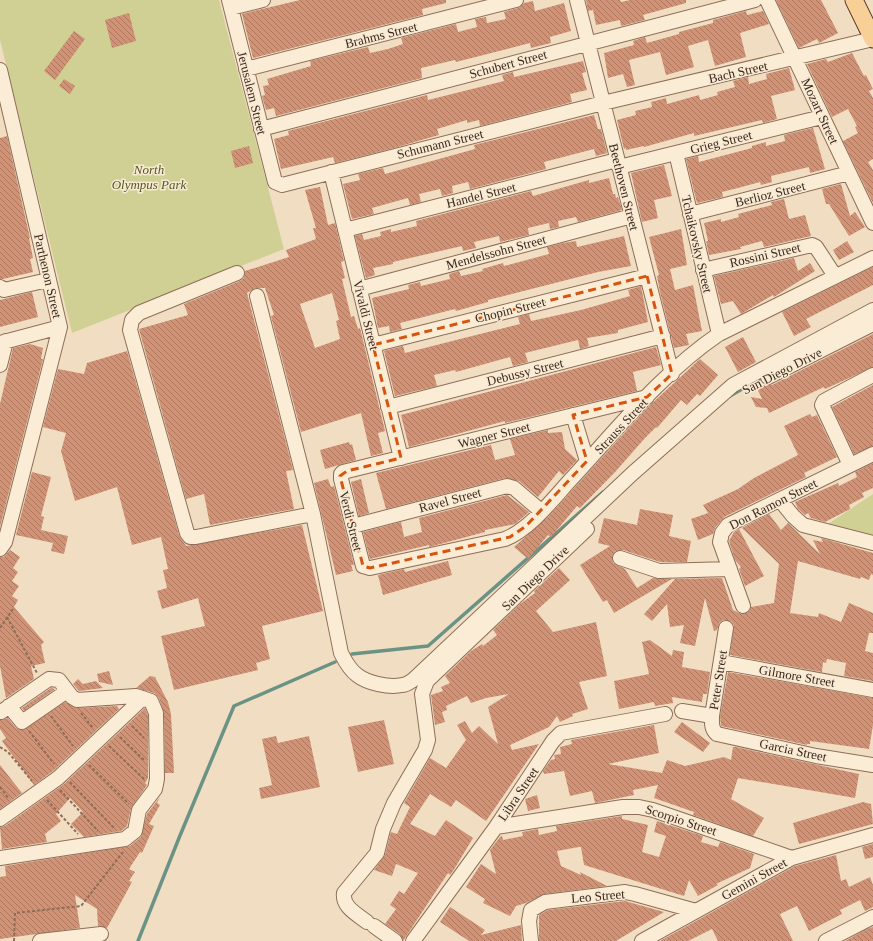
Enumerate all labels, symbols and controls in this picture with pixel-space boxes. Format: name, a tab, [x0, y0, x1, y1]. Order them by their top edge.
street label: Brahms Street	[343, 19, 419, 51]
street label: Schubert Street	[468, 46, 549, 82]
street label: Jerusalem Street	[234, 50, 270, 137]
street label: Bach Street	[707, 58, 769, 86]
street label: Mozart Street	[798, 76, 842, 147]
street label: Schumann Street	[395, 126, 485, 162]
street label: Grieg Street	[689, 127, 754, 157]
street label: Beethoven Street	[606, 142, 642, 232]
park label: North Olympus Park	[112, 162, 187, 192]
street label: Berlioz Street	[733, 178, 807, 210]
street label: Handel Street	[445, 179, 518, 211]
street label: Tchaikovsky Street	[678, 194, 716, 295]
street label: Mendelssohn Street	[444, 231, 548, 273]
street label: Parthenon Street	[31, 232, 65, 320]
street label: Rossini Street	[728, 239, 802, 270]
street label: Vivaldi Street	[350, 278, 382, 352]
street label: Chopin Street	[473, 294, 547, 326]
street label: San Diego Drive	[740, 344, 825, 398]
street label: Debussy Street	[485, 355, 565, 389]
street label: Strauss Street	[591, 395, 651, 457]
street label: Wagner Street	[456, 419, 532, 451]
street label: Don Ramon Street	[726, 475, 820, 533]
street label: Ravel Street	[417, 484, 483, 516]
street label: Verdi Street	[336, 489, 366, 553]
street label: San Diego Drive	[498, 542, 572, 614]
street label: Peter Street	[706, 649, 730, 711]
street label: Gilmore Street	[758, 662, 837, 690]
street label: Garcia Street	[758, 736, 828, 765]
street label: Libra Street	[495, 764, 542, 824]
street label: Scorpio Street	[643, 801, 719, 839]
street label: Gemini Street	[719, 855, 790, 903]
street label: Leo Street	[571, 886, 626, 906]

